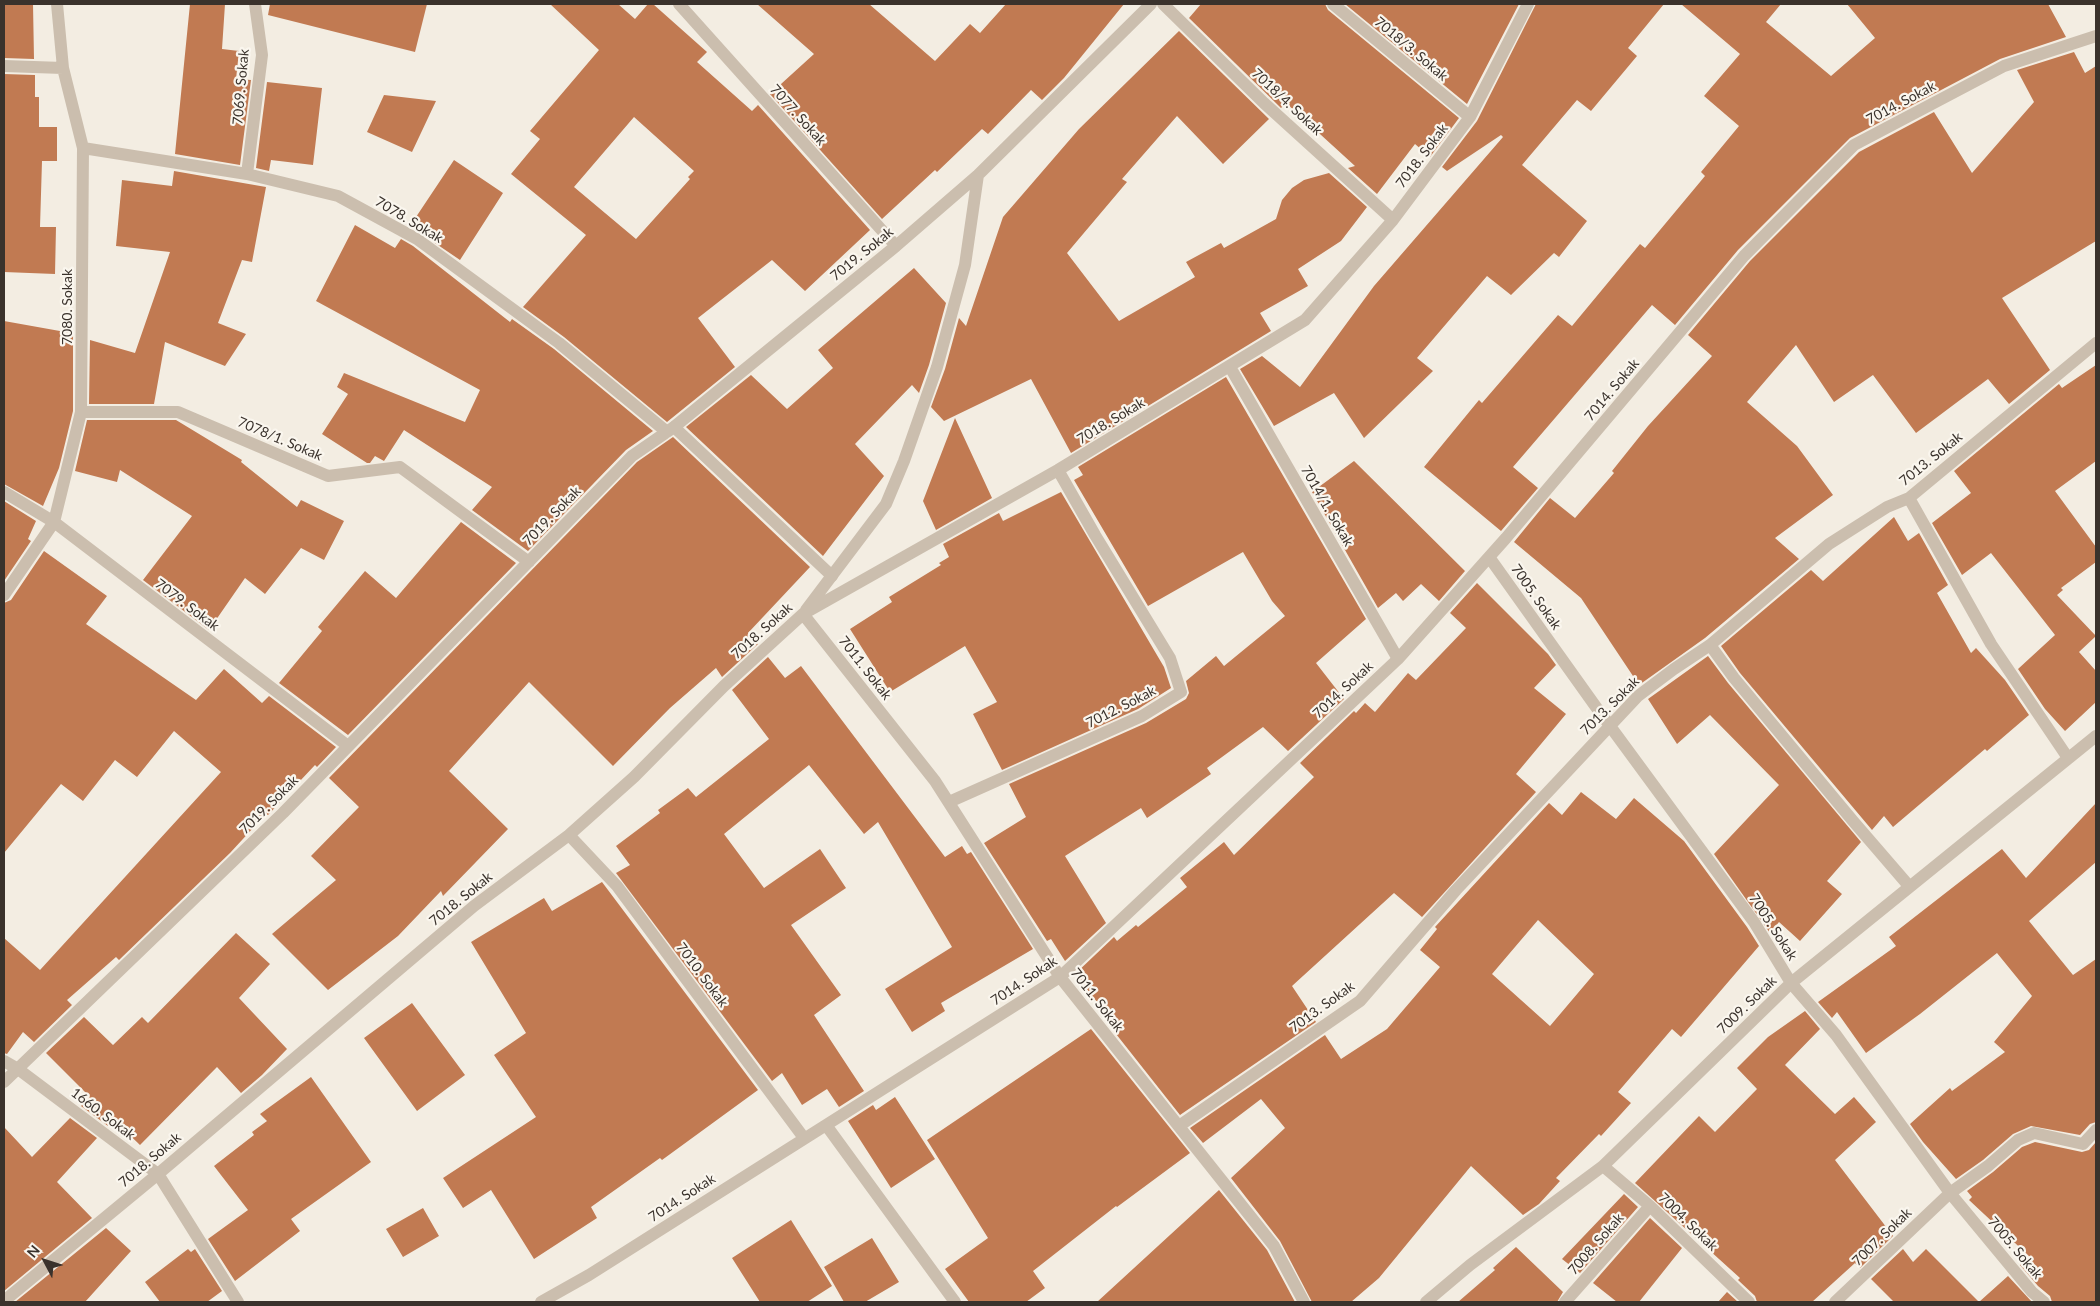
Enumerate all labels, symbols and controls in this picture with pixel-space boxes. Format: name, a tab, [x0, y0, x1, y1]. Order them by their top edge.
street label: 7018/3. Sokak	[1371, 13, 1451, 85]
street label: 7069. Sokak	[229, 48, 253, 126]
street label: 7018/4. Sokak	[1248, 65, 1326, 139]
street label: 7014. Sokak	[1863, 78, 1939, 128]
street label: 7077. Sokak	[766, 81, 830, 149]
street label: 7018. Sokak	[1392, 121, 1452, 191]
street label: 7078. Sokak	[372, 193, 446, 247]
street label: 7019. Sokak	[827, 224, 897, 284]
street label: 7080. Sokak	[59, 269, 75, 345]
street label: 7014. Sokak	[1581, 355, 1643, 425]
street label: 7018. Sokak	[1074, 394, 1148, 448]
street label: 7078/1. Sokak	[235, 414, 325, 464]
street label: 7013. Sokak	[1896, 429, 1966, 489]
street label: 7014/1. Sokak	[1297, 463, 1357, 549]
street label: 7019. Sokak	[520, 483, 584, 549]
street label: 7005. Sokak	[1507, 561, 1565, 633]
street label: 7079. Sokak	[152, 575, 222, 635]
street label: 7018. Sokak	[728, 599, 796, 663]
street label: 7011. Sokak	[835, 633, 895, 703]
street label: 7014. Sokak	[1309, 658, 1377, 722]
street label: 7013. Sokak	[1577, 673, 1643, 739]
street label: 7012. Sokak	[1083, 682, 1159, 732]
street label: 7019. Sokak	[236, 772, 302, 838]
street label: 7018. Sokak	[426, 869, 496, 929]
street label: 7005. Sokak	[1745, 891, 1801, 963]
street label: 7010. Sokak	[672, 940, 732, 1010]
street label: 7014. Sokak	[988, 953, 1060, 1009]
street label: 7011. Sokak	[1067, 965, 1127, 1035]
street label: 7009. Sokak	[1714, 973, 1780, 1037]
street label: 7013. Sokak	[1286, 978, 1358, 1036]
street label: 1660. Sokak	[68, 1084, 138, 1144]
street label: 7018. Sokak	[115, 1129, 185, 1191]
street label: 7014. Sokak	[646, 1170, 718, 1226]
street label: 7004. Sokak	[1655, 1190, 1721, 1254]
street label: 7007. Sokak	[1849, 1205, 1915, 1269]
street label: 7008. Sokak	[1565, 1210, 1627, 1278]
street label: 7005. Sokak	[1984, 1213, 2046, 1283]
north arrow	[20, 1236, 70, 1286]
text: N	[23, 1241, 43, 1261]

